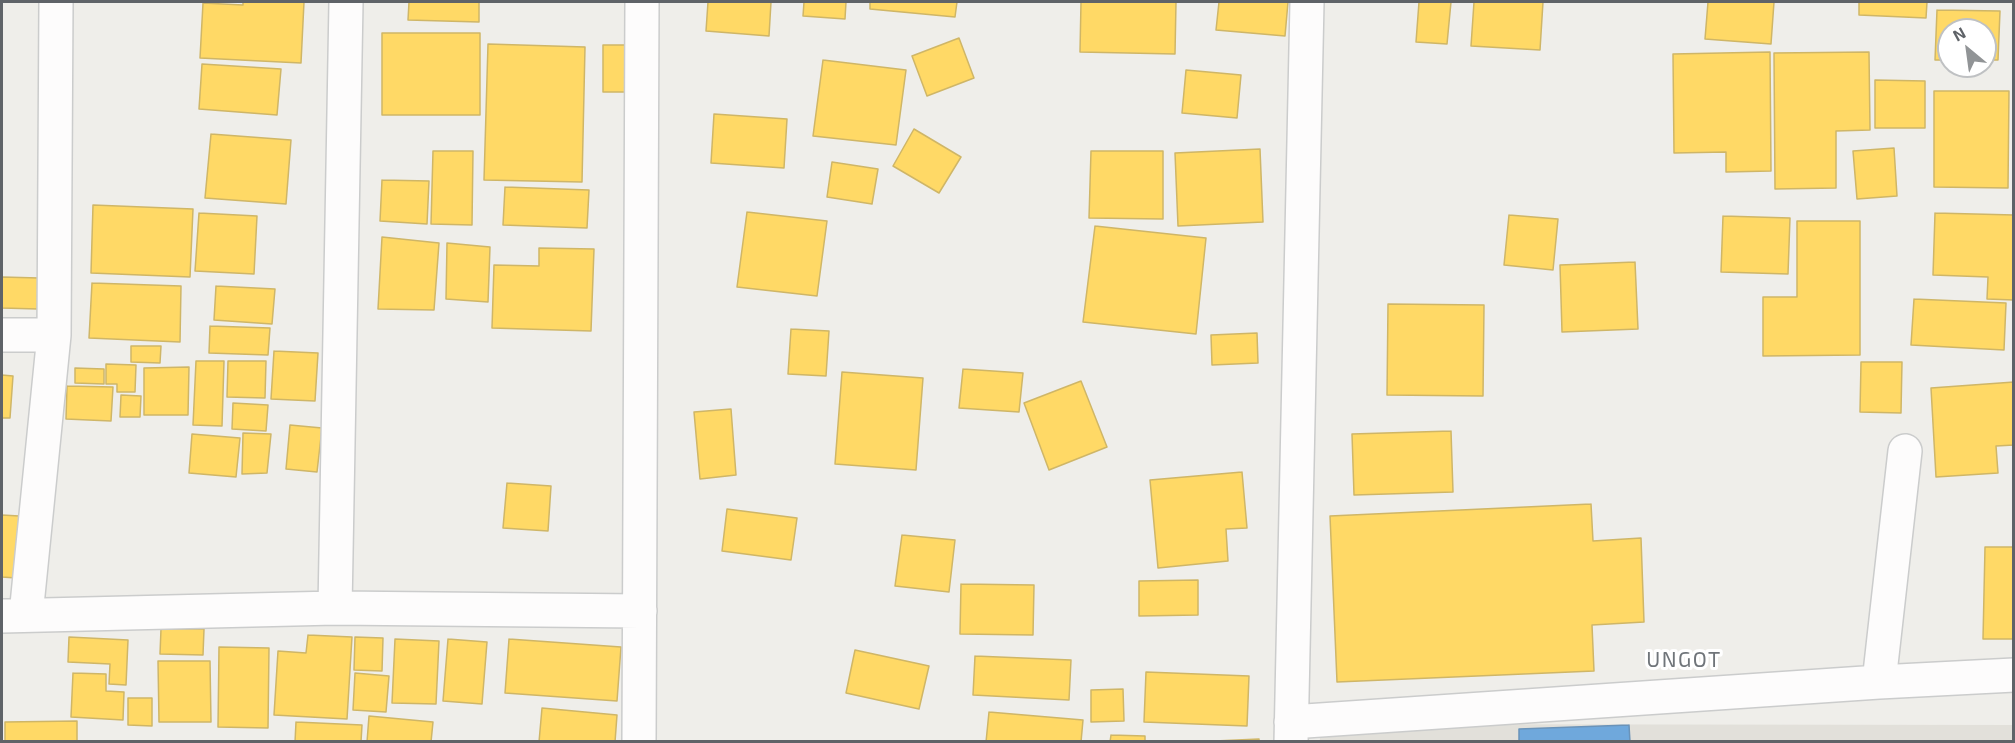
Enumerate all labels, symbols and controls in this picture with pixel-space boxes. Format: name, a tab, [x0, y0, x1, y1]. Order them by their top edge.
north arrow	[1937, 18, 1997, 78]
text: N	[1949, 22, 1969, 45]
district label: UNGOT	[1646, 647, 1722, 673]

